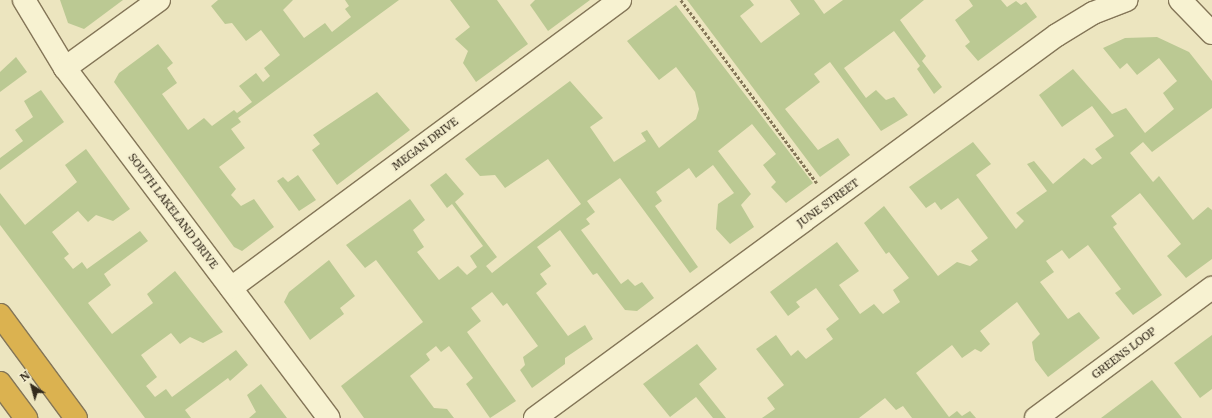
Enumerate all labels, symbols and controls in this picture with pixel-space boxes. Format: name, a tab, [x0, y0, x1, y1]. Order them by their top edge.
street label: MEGAN DRIVE	[389, 115, 461, 173]
street label: SOUTH LAKELAND DRIVE	[125, 151, 221, 271]
street label: JUNE STREET	[794, 176, 862, 230]
street label: GREENS LOOP	[1089, 325, 1159, 381]
north arrow	[12, 366, 52, 406]
text: N	[17, 368, 32, 385]

